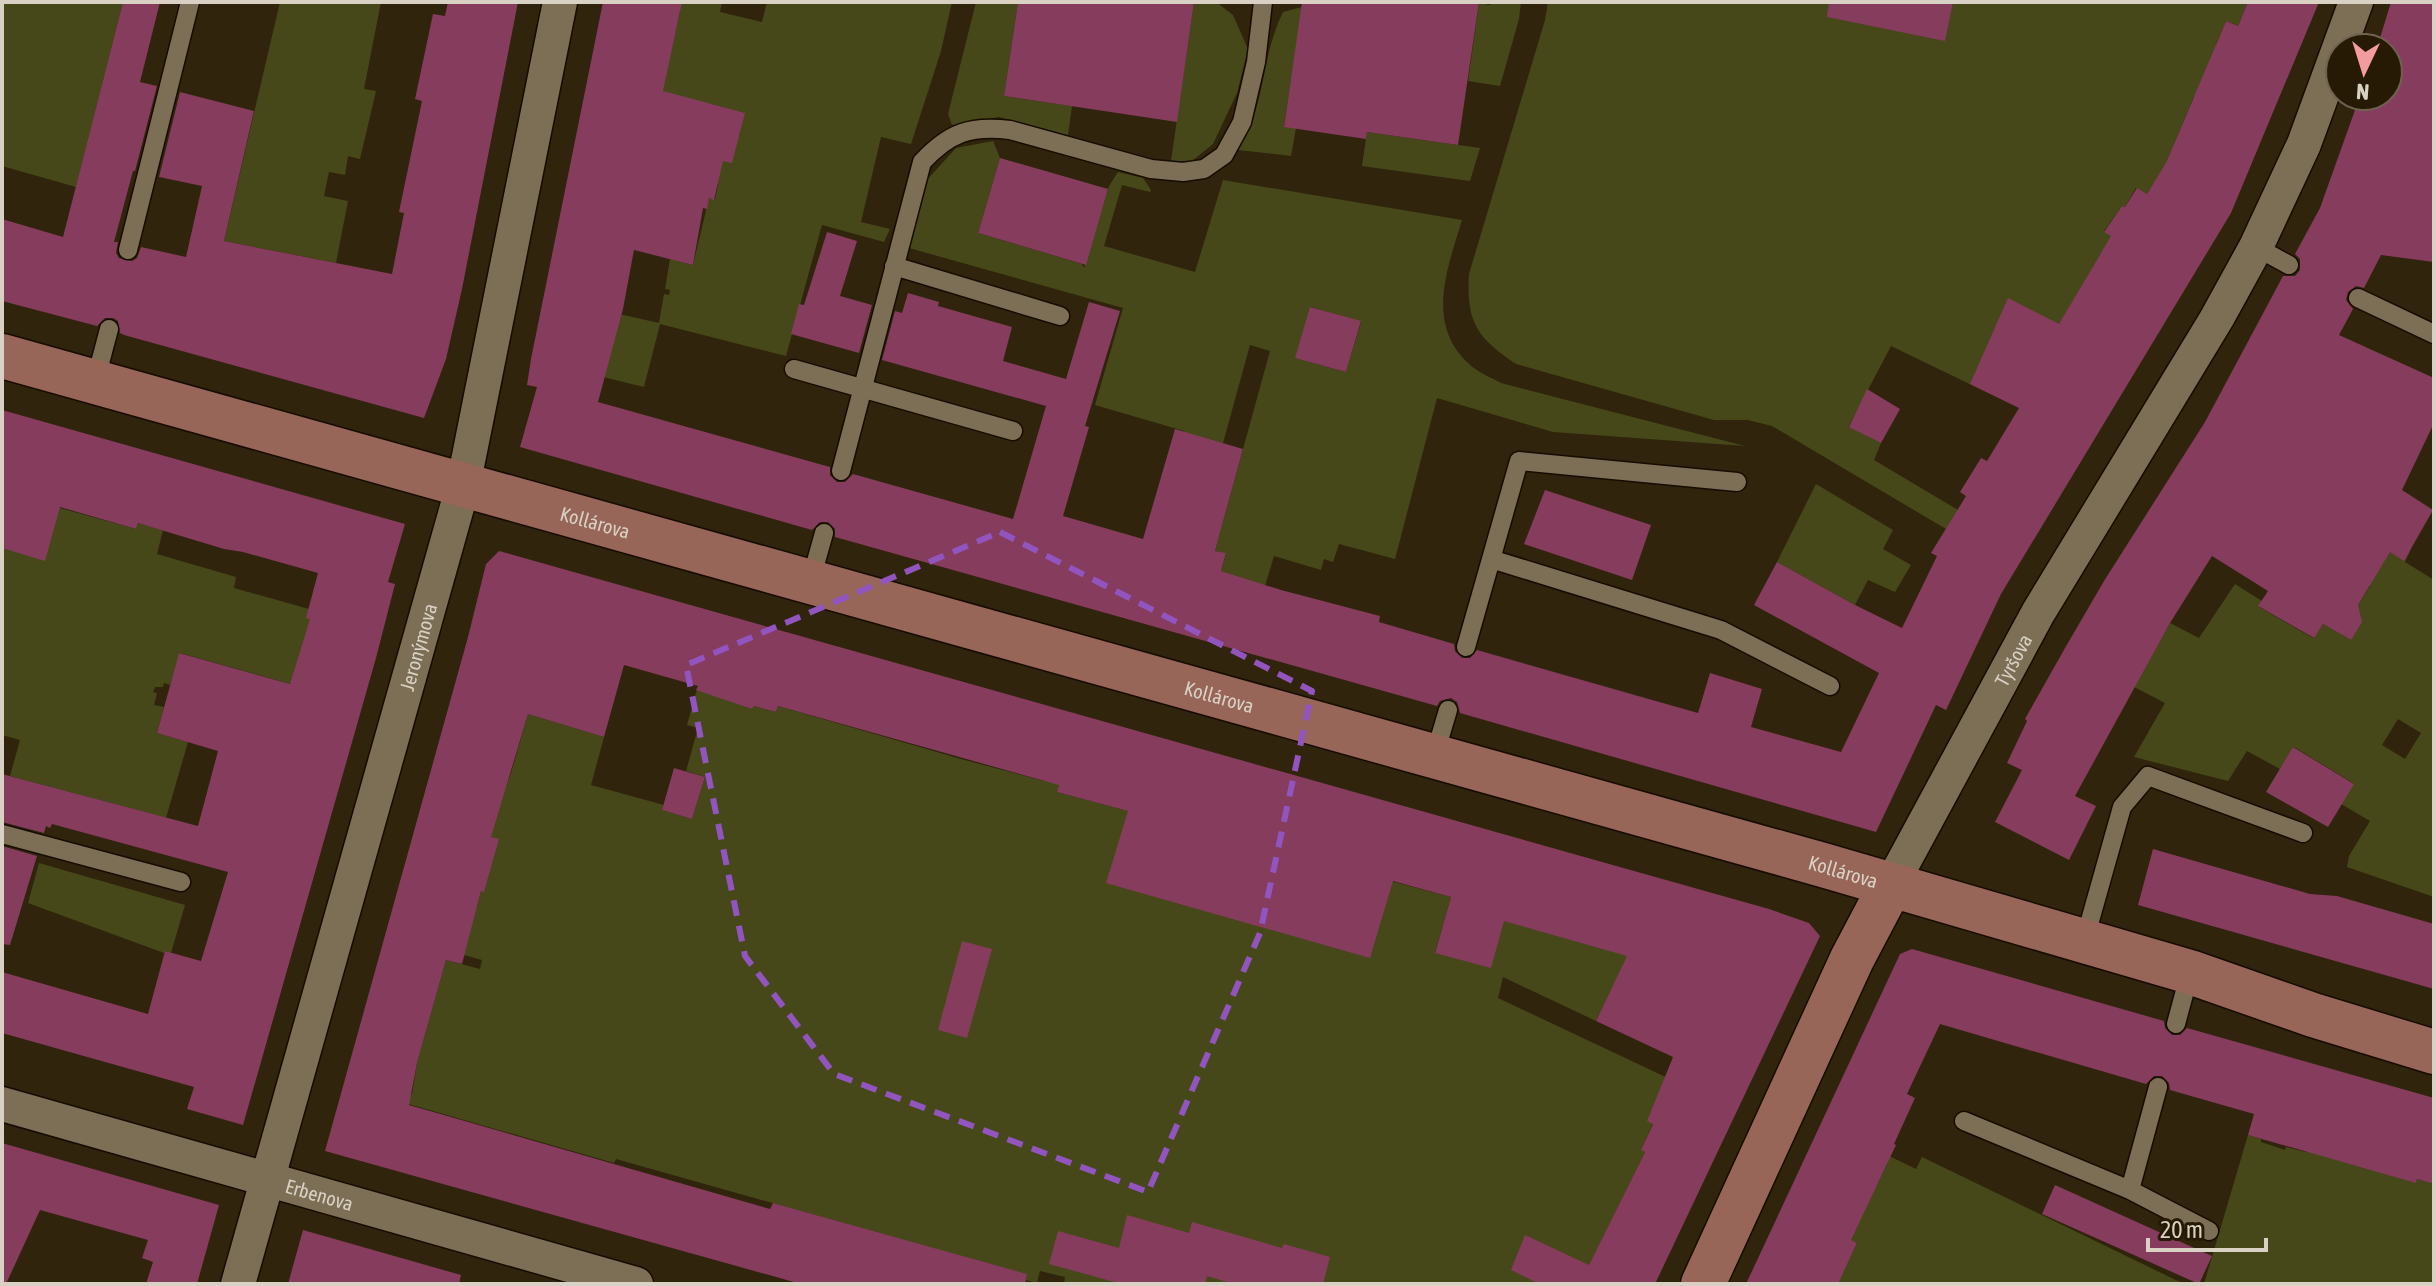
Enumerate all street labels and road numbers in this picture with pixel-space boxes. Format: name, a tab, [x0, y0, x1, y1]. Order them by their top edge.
street label: Kollárova	[558, 501, 633, 542]
street label: Jeronýmova	[394, 601, 441, 693]
street label: Tyršova	[1989, 630, 2036, 690]
street label: Kollárova	[1182, 676, 1257, 717]
street label: Kollárova	[1806, 850, 1881, 892]
street label: Erbenova	[283, 1174, 356, 1215]

